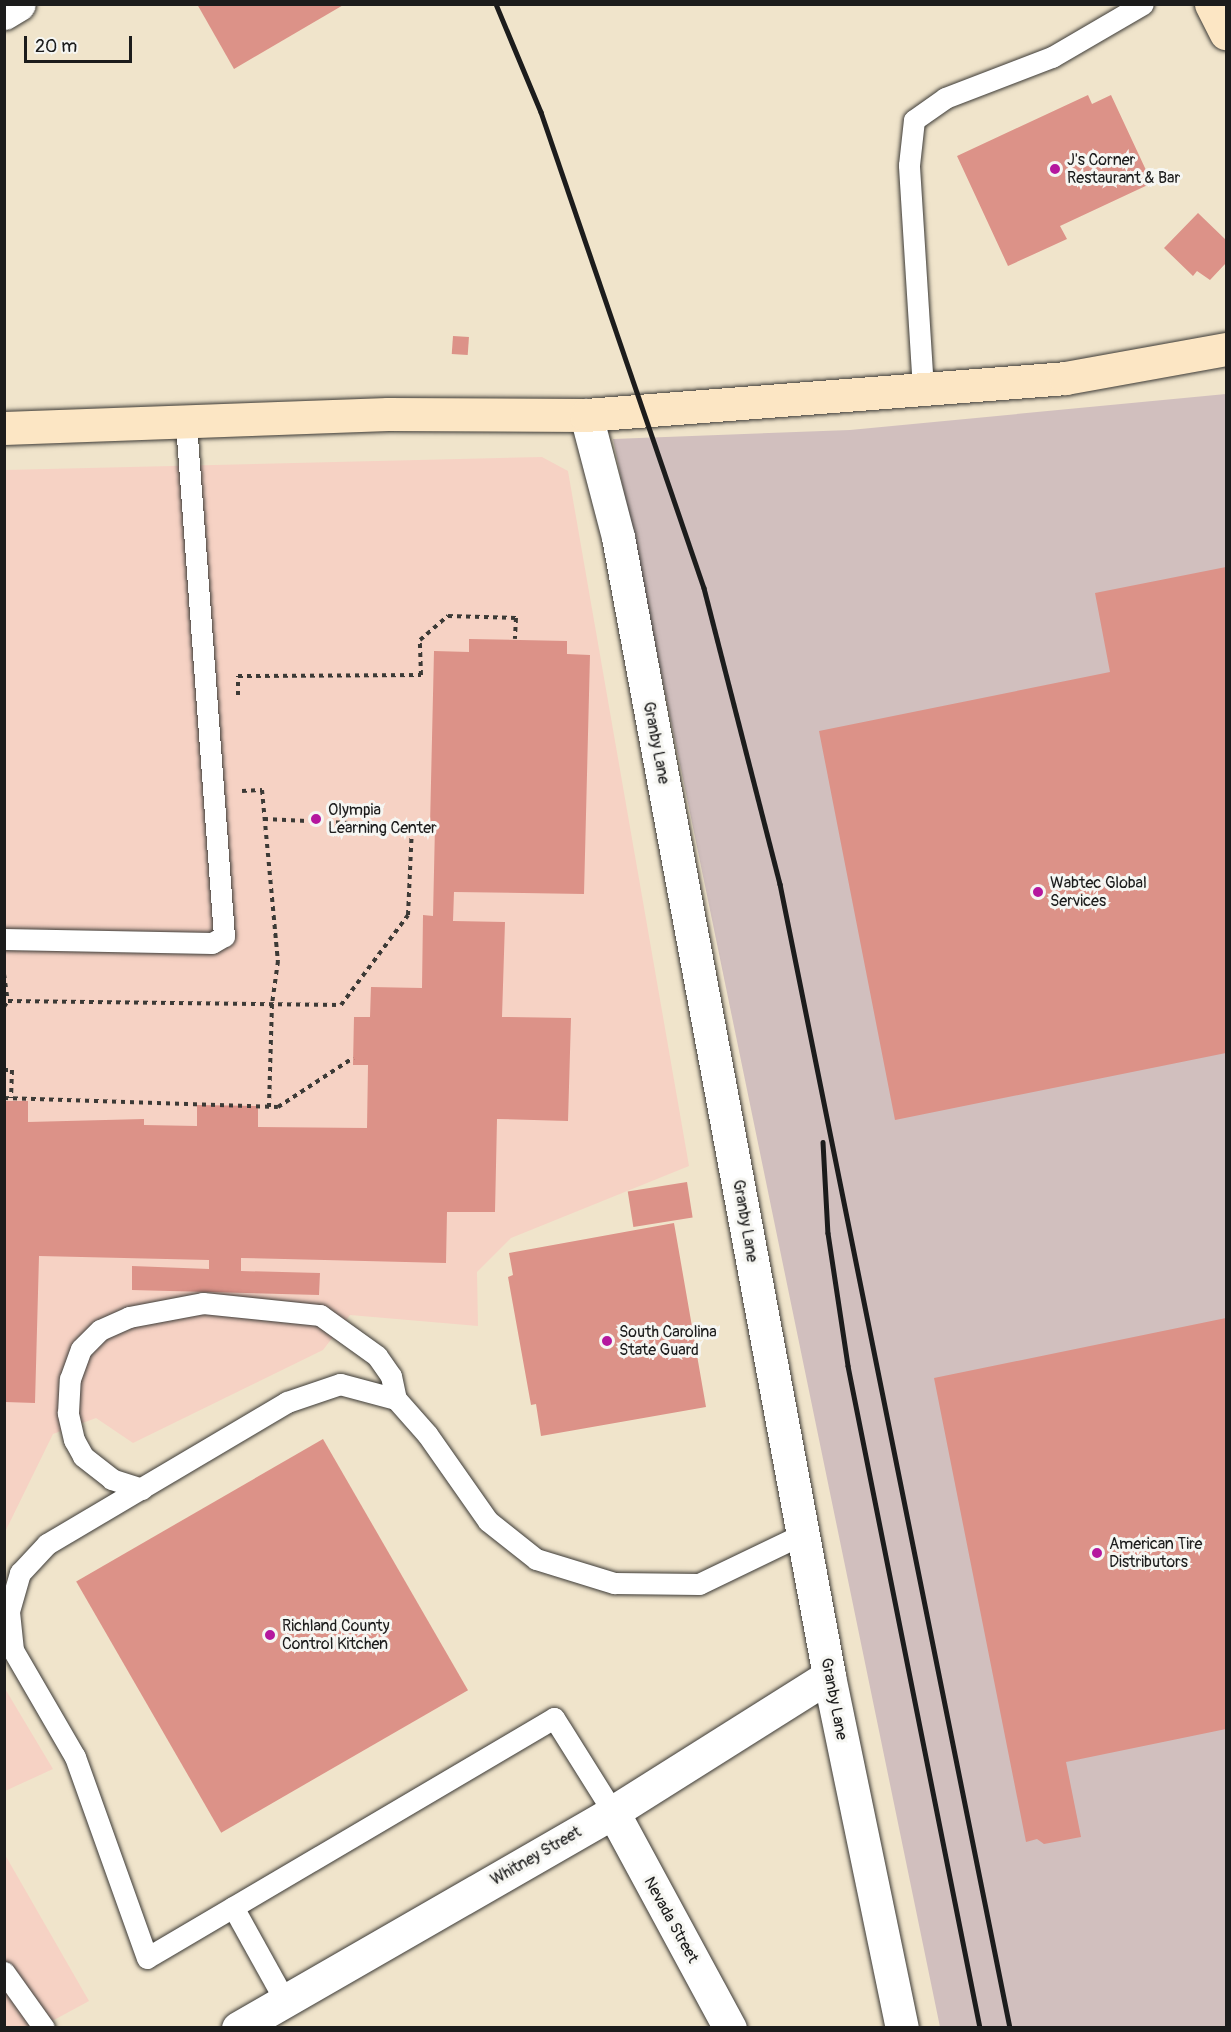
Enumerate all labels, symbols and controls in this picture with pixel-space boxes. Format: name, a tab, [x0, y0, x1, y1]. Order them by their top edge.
scale bar	[27, 24, 135, 62]
text: 20 m	[35, 35, 77, 58]
place label: J's Corner Restaurant & Bar	[1067, 150, 1180, 188]
marker: J's Corner Restaurant & Bar	[1048, 162, 1062, 176]
street label: Granby Lane	[639, 700, 673, 786]
place label: Olympia Learning Center	[328, 800, 437, 838]
marker: Olympia Learning Center	[309, 812, 323, 826]
place label: Wabtec Global Services	[1050, 873, 1147, 911]
marker: Wabtec Global Services	[1031, 885, 1045, 899]
street label: Granby Lane	[728, 1178, 762, 1264]
place label: South Carolina State Guard	[619, 1322, 717, 1360]
marker: South Carolina State Guard	[600, 1334, 614, 1348]
place label: American Tire Distributors	[1109, 1534, 1202, 1572]
marker: American Tire Distributors	[1090, 1546, 1104, 1560]
place label: Richland County Control Kitchen	[282, 1616, 390, 1654]
marker: Richland County Control Kitchen	[263, 1628, 277, 1642]
street label: Granby Lane	[817, 1656, 851, 1742]
street label: Whitney Street	[487, 1822, 585, 1890]
street label: Nevada Street	[639, 1874, 703, 1966]

